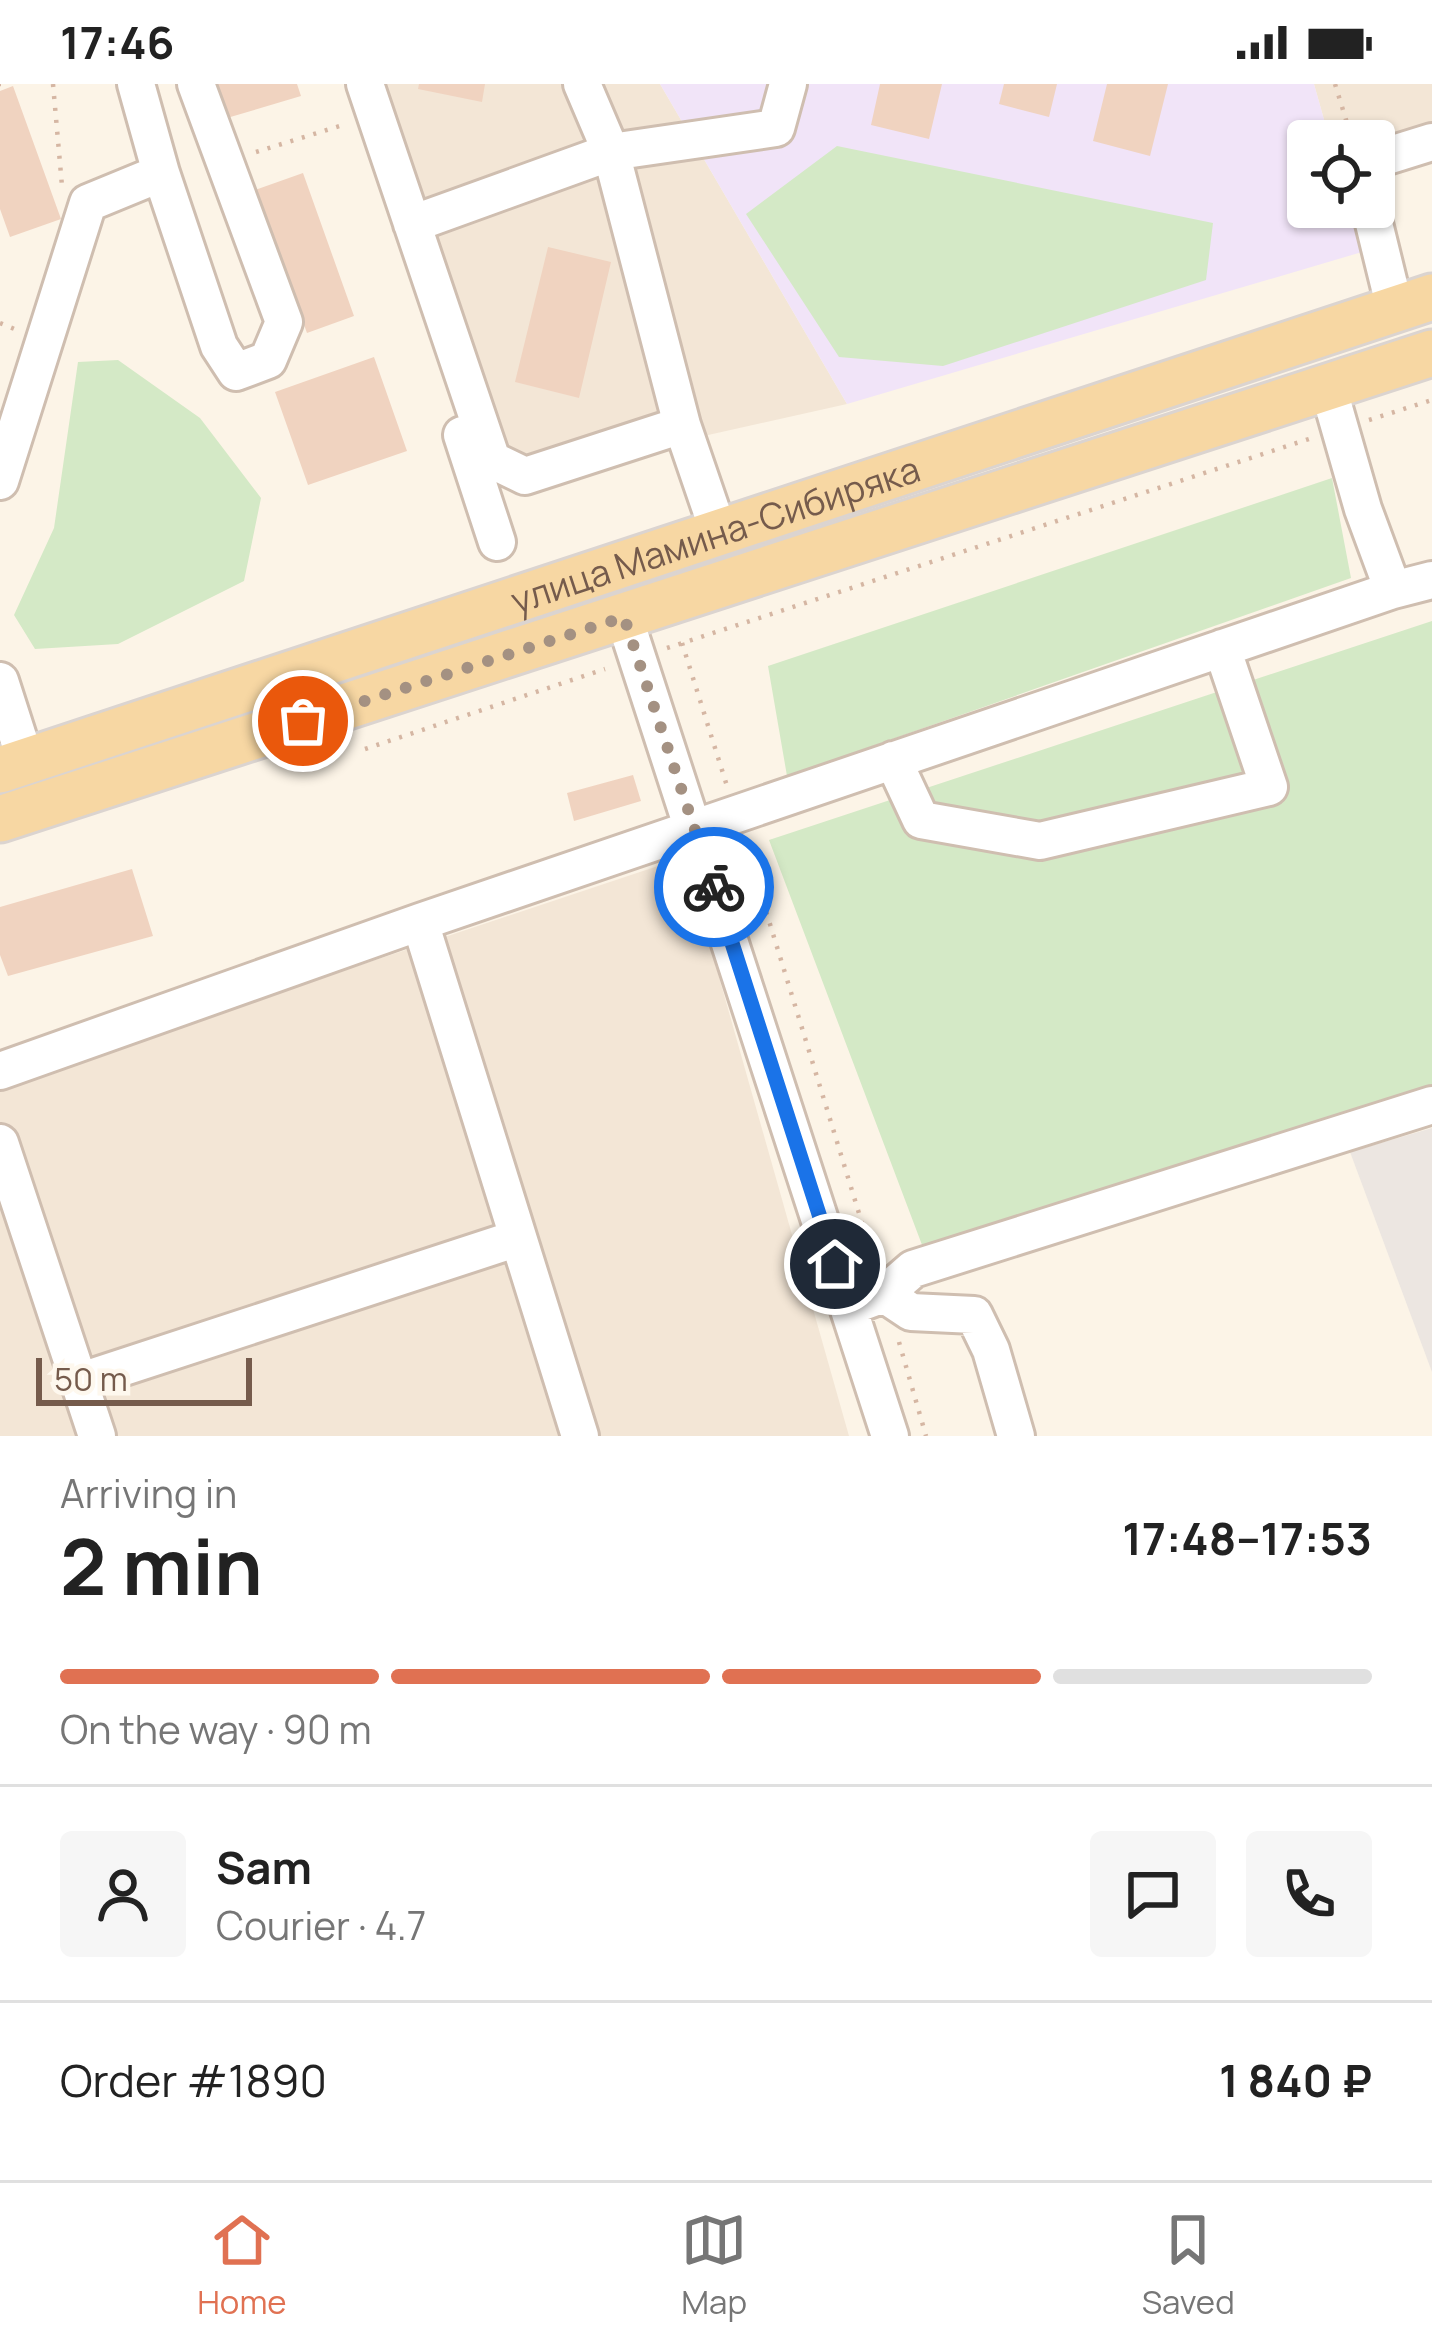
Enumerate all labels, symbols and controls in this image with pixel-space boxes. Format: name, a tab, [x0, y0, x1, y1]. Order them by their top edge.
text: 17:46	[60, 11, 174, 73]
map controls	[1287, 120, 1395, 228]
button: locate	[1287, 120, 1395, 228]
street label: улица Мамина-Сибиряка	[504, 443, 926, 624]
pin	[252, 670, 354, 772]
icon: bag	[270, 688, 336, 754]
courier	[654, 827, 774, 947]
icon: bike	[681, 854, 747, 920]
pin	[784, 1213, 886, 1315]
icon: home	[802, 1231, 868, 1297]
scale bar	[36, 1352, 252, 1405]
text: 50 m	[54, 1356, 128, 1401]
text: Arriving in	[60, 1466, 237, 1520]
text: 17:48–17:53	[1122, 1507, 1372, 1569]
text: 2 min	[60, 1512, 263, 1618]
text: On the way · 90 m	[60, 1702, 372, 1756]
button: person	[60, 1831, 186, 1957]
button: chat	[1090, 1831, 1216, 1957]
button: phone	[1246, 1831, 1372, 1957]
text: Sam	[216, 1836, 312, 1898]
text: Courier · 4.7	[216, 1898, 426, 1952]
text: Order #1890	[60, 2049, 327, 2111]
text: 1 840 ₽	[1219, 2049, 1372, 2111]
tab: Home	[197, 2207, 287, 2324]
tab: Map	[681, 2207, 747, 2324]
tab: Saved	[1142, 2207, 1235, 2324]

